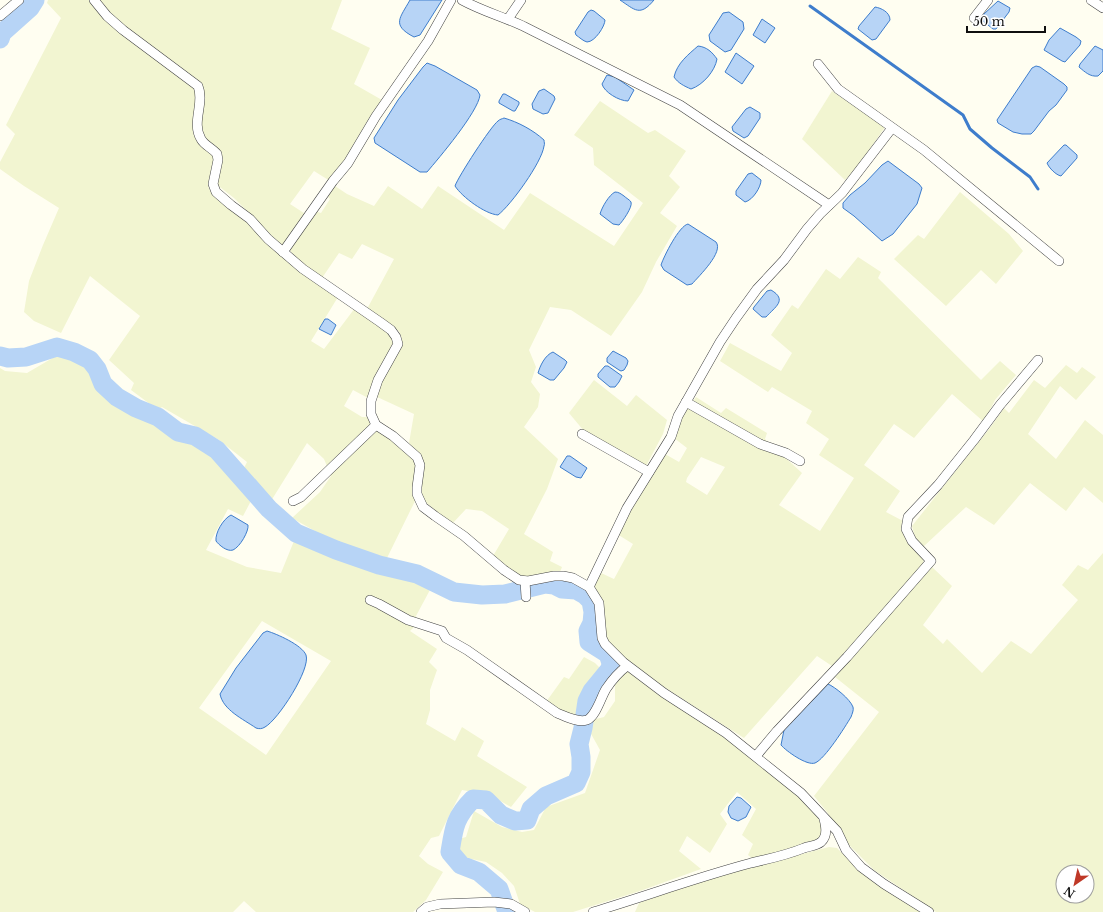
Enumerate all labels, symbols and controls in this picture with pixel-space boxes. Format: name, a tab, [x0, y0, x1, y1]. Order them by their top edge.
scale bar	[967, 8, 1045, 34]
text: 50 m	[973, 14, 1005, 29]
north arrow	[1055, 864, 1095, 904]
text: N	[1061, 883, 1078, 901]

